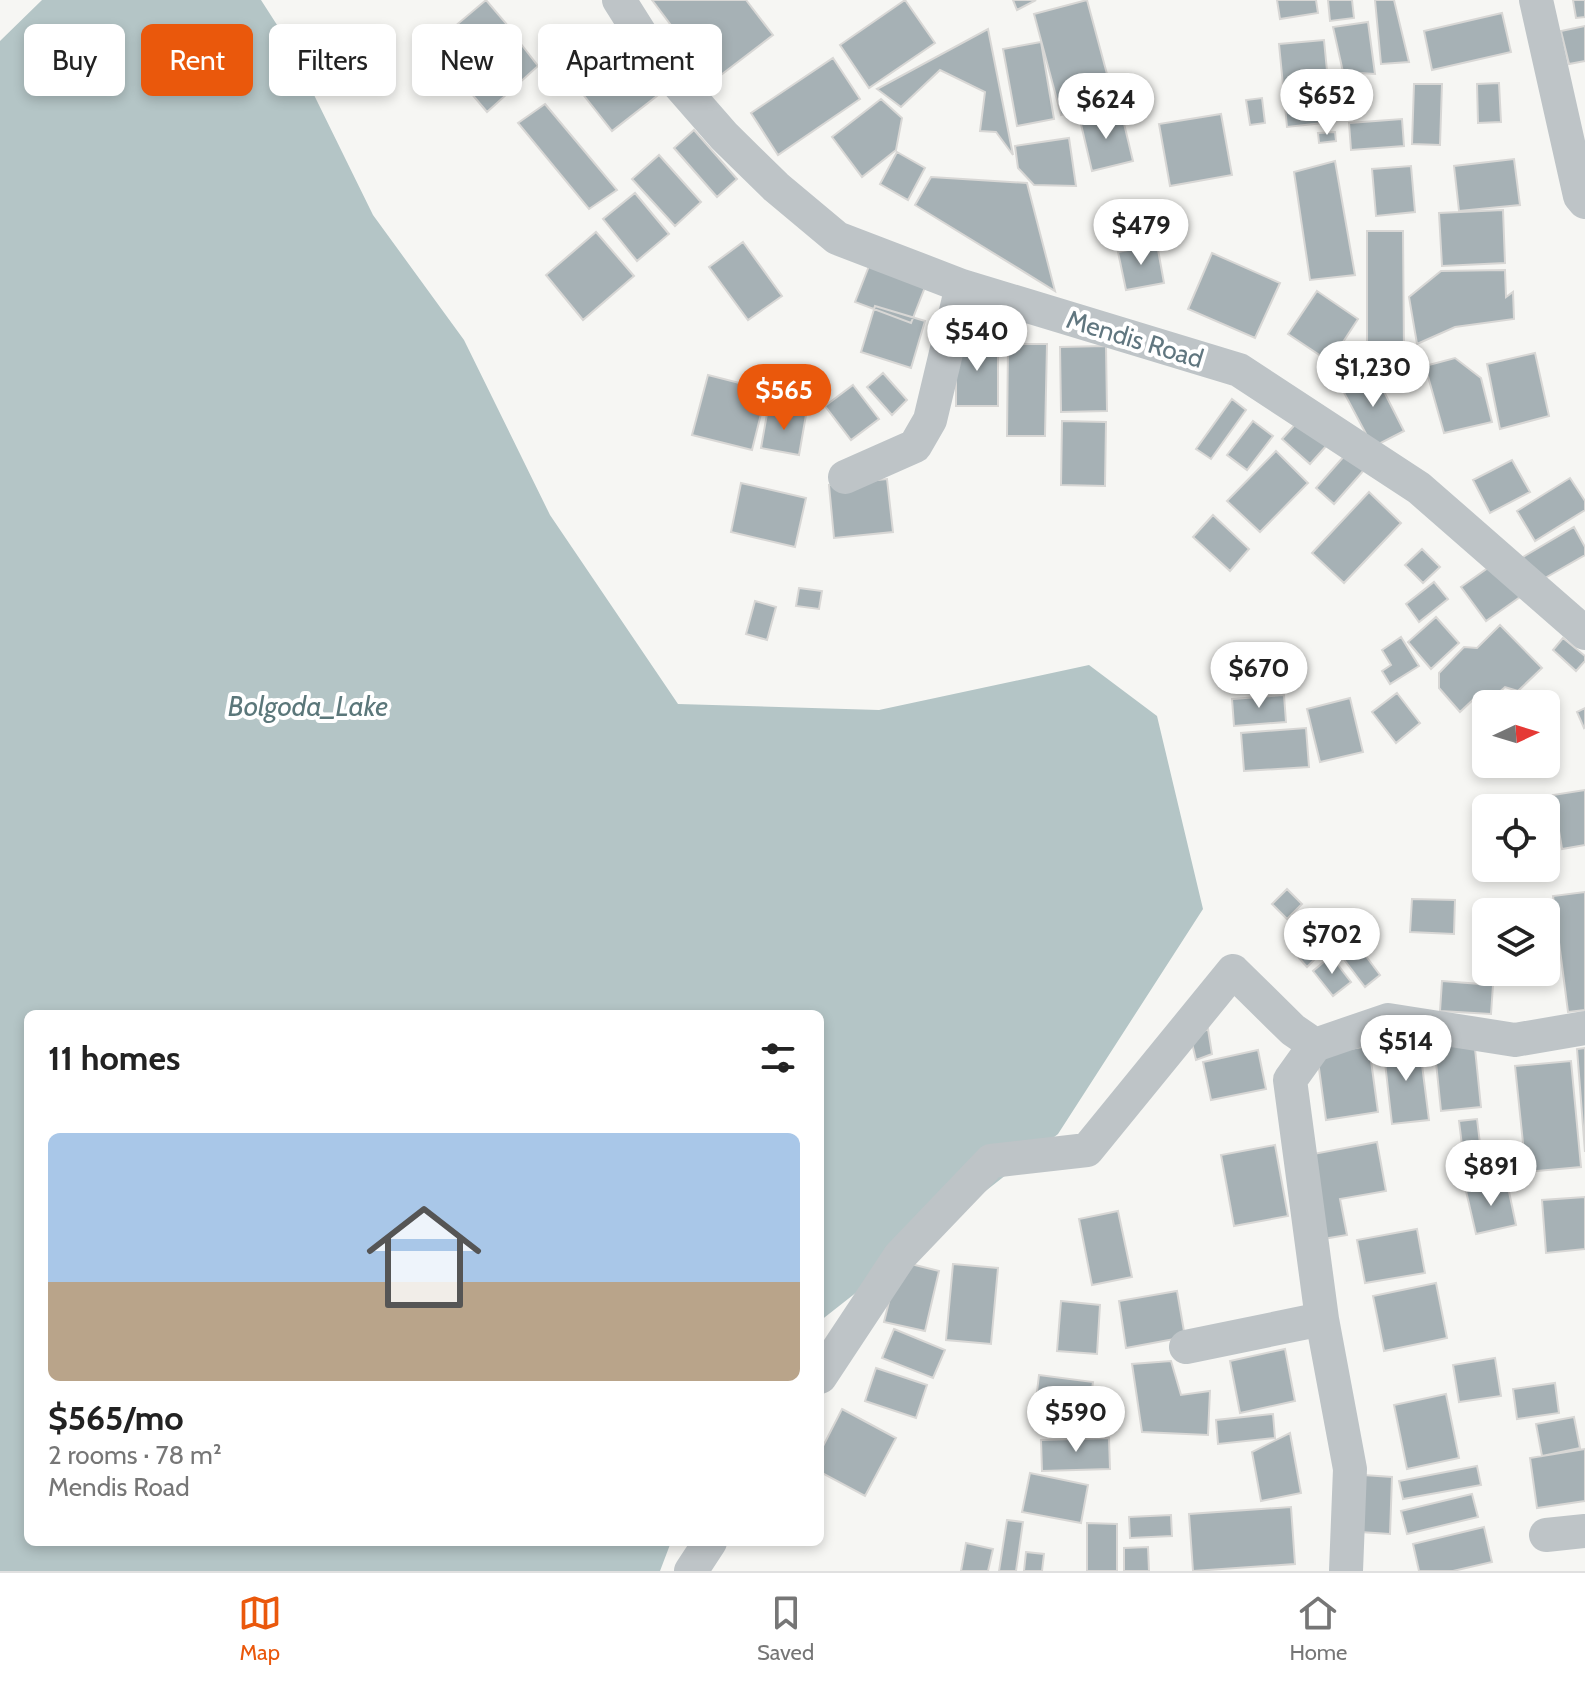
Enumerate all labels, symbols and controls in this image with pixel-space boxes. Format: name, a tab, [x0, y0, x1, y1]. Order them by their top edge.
chip: Buy	[24, 24, 125, 96]
chip: Rent	[141, 24, 253, 96]
chip: Filters	[269, 24, 396, 96]
chip: New	[412, 24, 522, 96]
chip: Apartment	[538, 24, 722, 96]
pin: $652	[1280, 69, 1374, 137]
pin: $624	[1059, 73, 1153, 141]
text: $652	[1298, 79, 1356, 111]
text: $624	[1076, 83, 1136, 115]
pin: $479	[1094, 199, 1188, 267]
text: $479	[1111, 209, 1171, 241]
street label: Mendis Road	[1063, 303, 1207, 375]
pin: $540	[930, 305, 1024, 373]
text: $540	[945, 315, 1009, 347]
pin: $1,230	[1308, 341, 1438, 409]
text: $1,230	[1335, 351, 1411, 383]
pin: $565	[737, 364, 831, 432]
text: $565	[755, 374, 813, 406]
pin: $670	[1212, 642, 1306, 710]
text: $670	[1228, 652, 1290, 684]
water label: Bolgoda_Lake	[228, 689, 388, 723]
north arrow	[1472, 690, 1560, 778]
map controls	[1472, 690, 1560, 986]
button: locate	[1472, 794, 1560, 882]
button: layers	[1472, 898, 1560, 986]
pin: $702	[1285, 908, 1379, 976]
text: $702	[1302, 918, 1362, 950]
pin: $514	[1359, 1015, 1453, 1083]
text: $514	[1379, 1025, 1433, 1057]
icon: filters	[756, 1036, 800, 1080]
text: 11 homes	[48, 1037, 180, 1079]
pin: $891	[1444, 1140, 1538, 1208]
text: $891	[1464, 1150, 1519, 1182]
icon: home	[352, 1185, 496, 1329]
pin: $590	[1029, 1386, 1123, 1454]
text: $590	[1045, 1396, 1107, 1428]
text: $565/mo	[48, 1397, 184, 1439]
text: 2 rooms · 78 m²	[48, 1439, 222, 1471]
text: Mendis Road	[48, 1471, 190, 1503]
tab: Map	[238, 1591, 282, 1666]
tab: Saved	[757, 1591, 814, 1666]
tab: Home	[1289, 1591, 1347, 1666]

